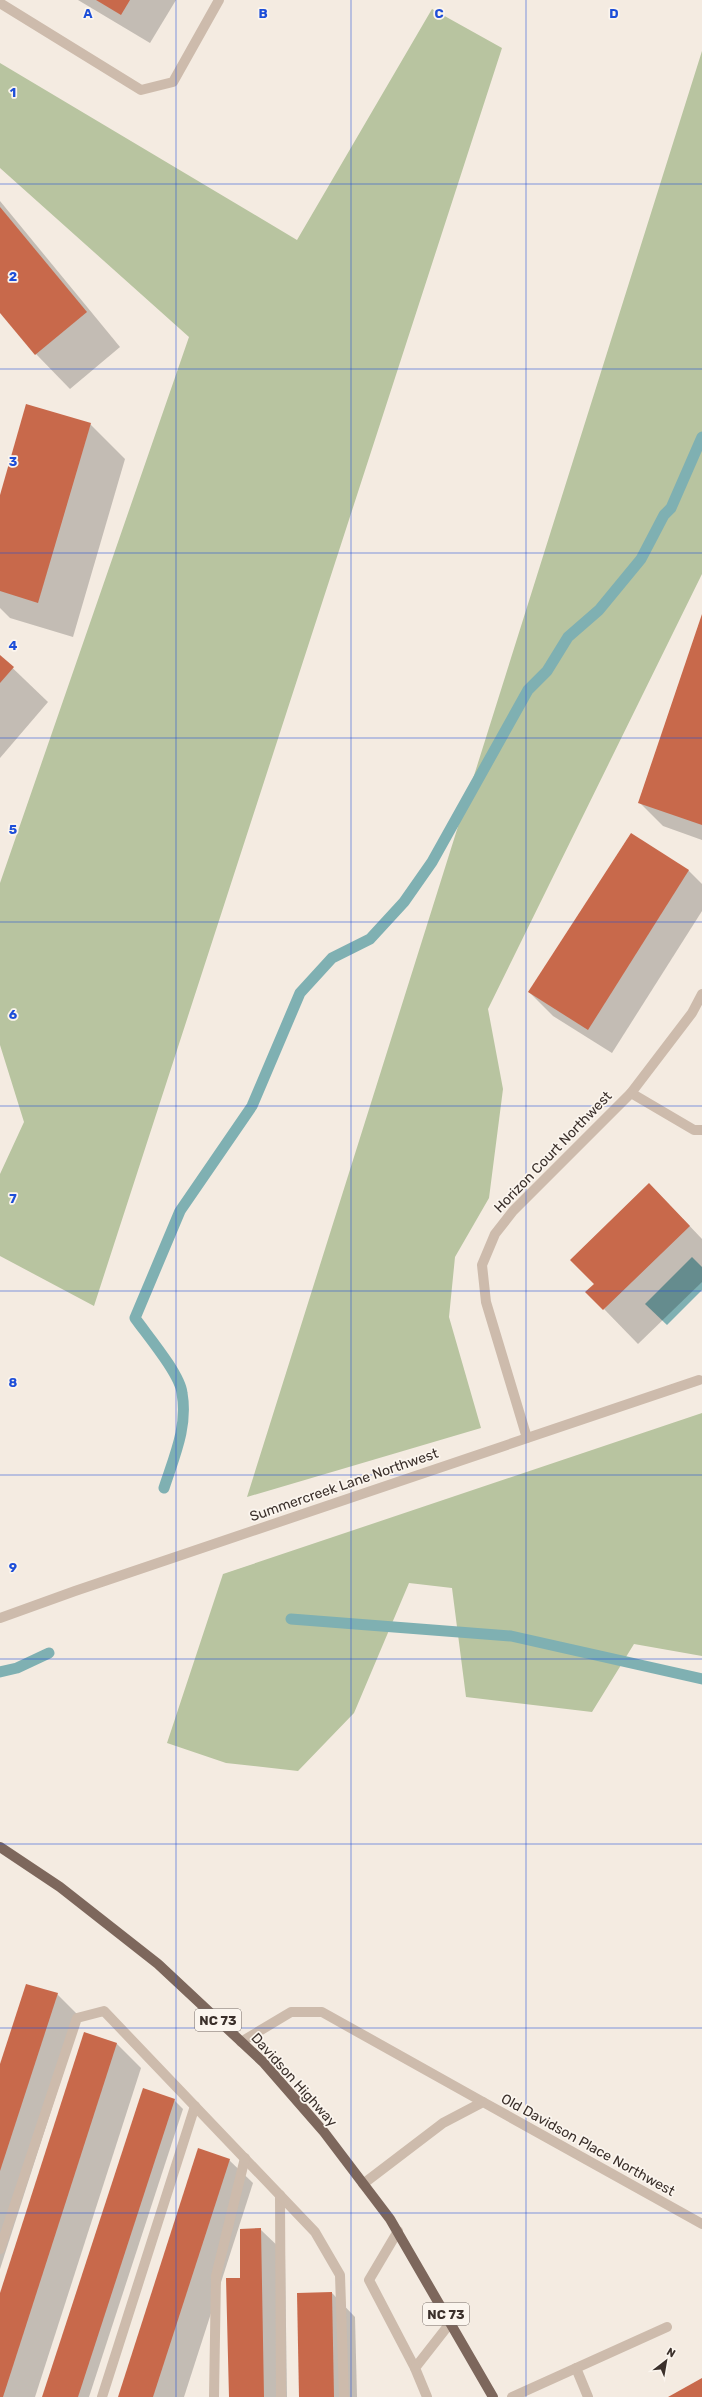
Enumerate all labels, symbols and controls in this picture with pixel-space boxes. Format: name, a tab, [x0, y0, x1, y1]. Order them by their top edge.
text: A	[83, 6, 93, 21]
text: B	[258, 6, 268, 21]
text: C	[434, 6, 444, 21]
text: D	[609, 6, 619, 21]
text: 1	[10, 85, 16, 100]
text: 2	[9, 269, 17, 284]
text: 3	[9, 454, 18, 469]
text: 4	[9, 638, 18, 653]
text: 5	[9, 822, 17, 837]
text: 6	[9, 1007, 18, 1022]
street label: Horizon Court Northwest	[491, 1087, 616, 1216]
text: 7	[9, 1191, 17, 1206]
text: 8	[9, 1375, 18, 1390]
street label: Summercreek Lane Northwest	[248, 1445, 441, 1525]
text: 9	[9, 1560, 17, 1575]
road number: NC 73	[195, 2009, 241, 2031]
street label: Davidson Highway	[247, 2030, 341, 2131]
street label: Old Davidson Place Northwest	[498, 2090, 678, 2200]
road number: NC 73	[423, 2303, 469, 2325]
north arrow	[646, 2341, 686, 2381]
text: N	[664, 2345, 678, 2361]

